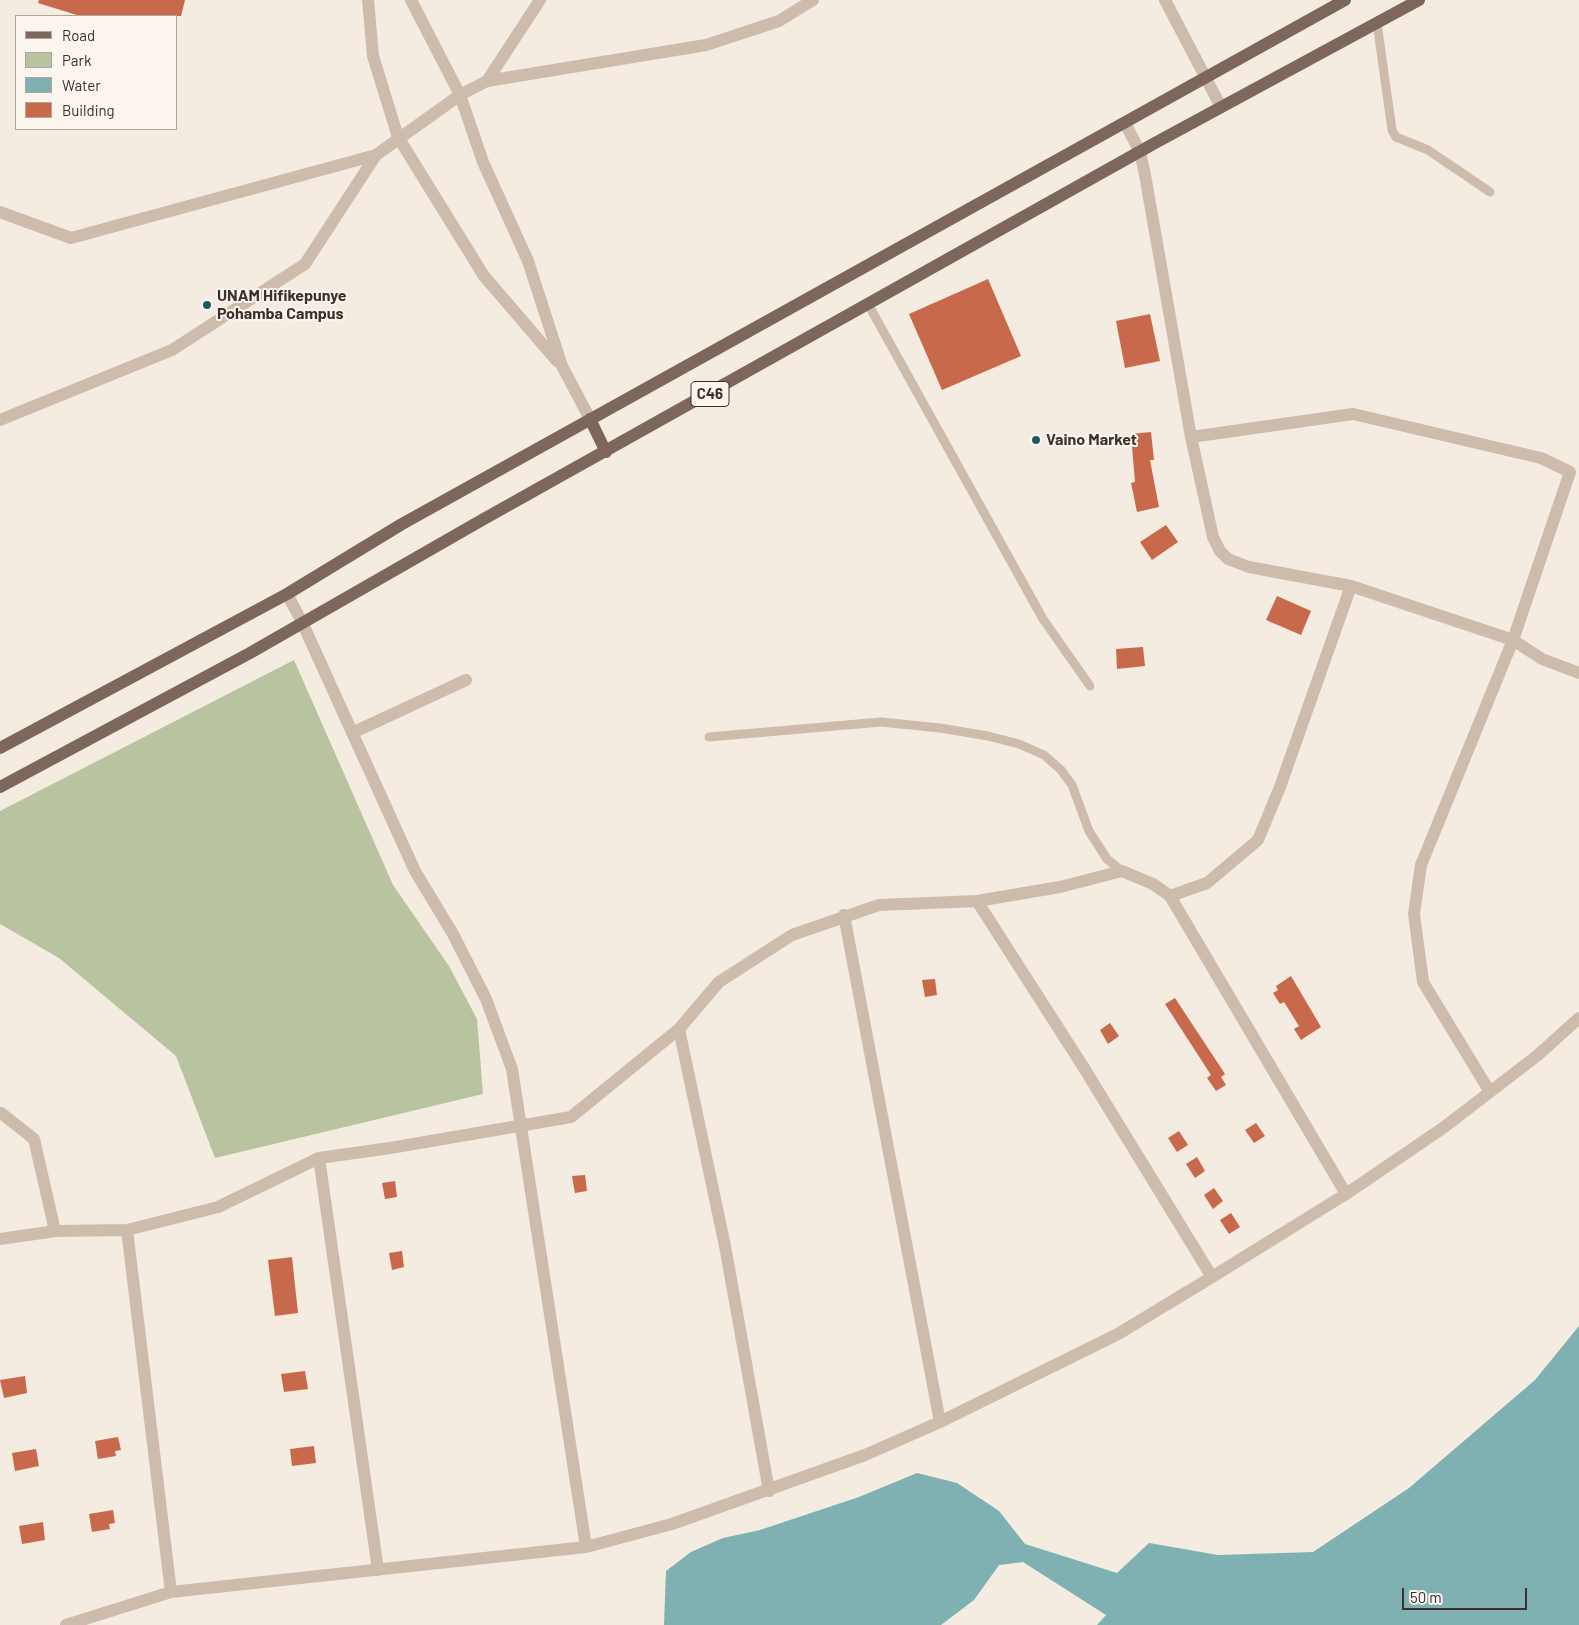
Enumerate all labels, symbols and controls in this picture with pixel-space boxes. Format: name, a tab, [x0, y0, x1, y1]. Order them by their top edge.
legend	[15, 15, 178, 130]
text: Road	[62, 26, 95, 44]
text: Park	[62, 51, 91, 69]
text: Water	[62, 76, 101, 94]
text: Building	[62, 101, 115, 119]
place label: UNAM Hifikepunye Pohamba Campus	[217, 286, 346, 324]
marker: UNAM Hifikepunye Pohamba Campus	[201, 299, 213, 311]
road number: C46	[691, 382, 729, 406]
place label: Vaino Market	[1046, 430, 1137, 450]
marker: Vaino Market	[1030, 434, 1042, 446]
scale bar	[1404, 1578, 1529, 1610]
text: 50 m	[1410, 1588, 1442, 1606]

